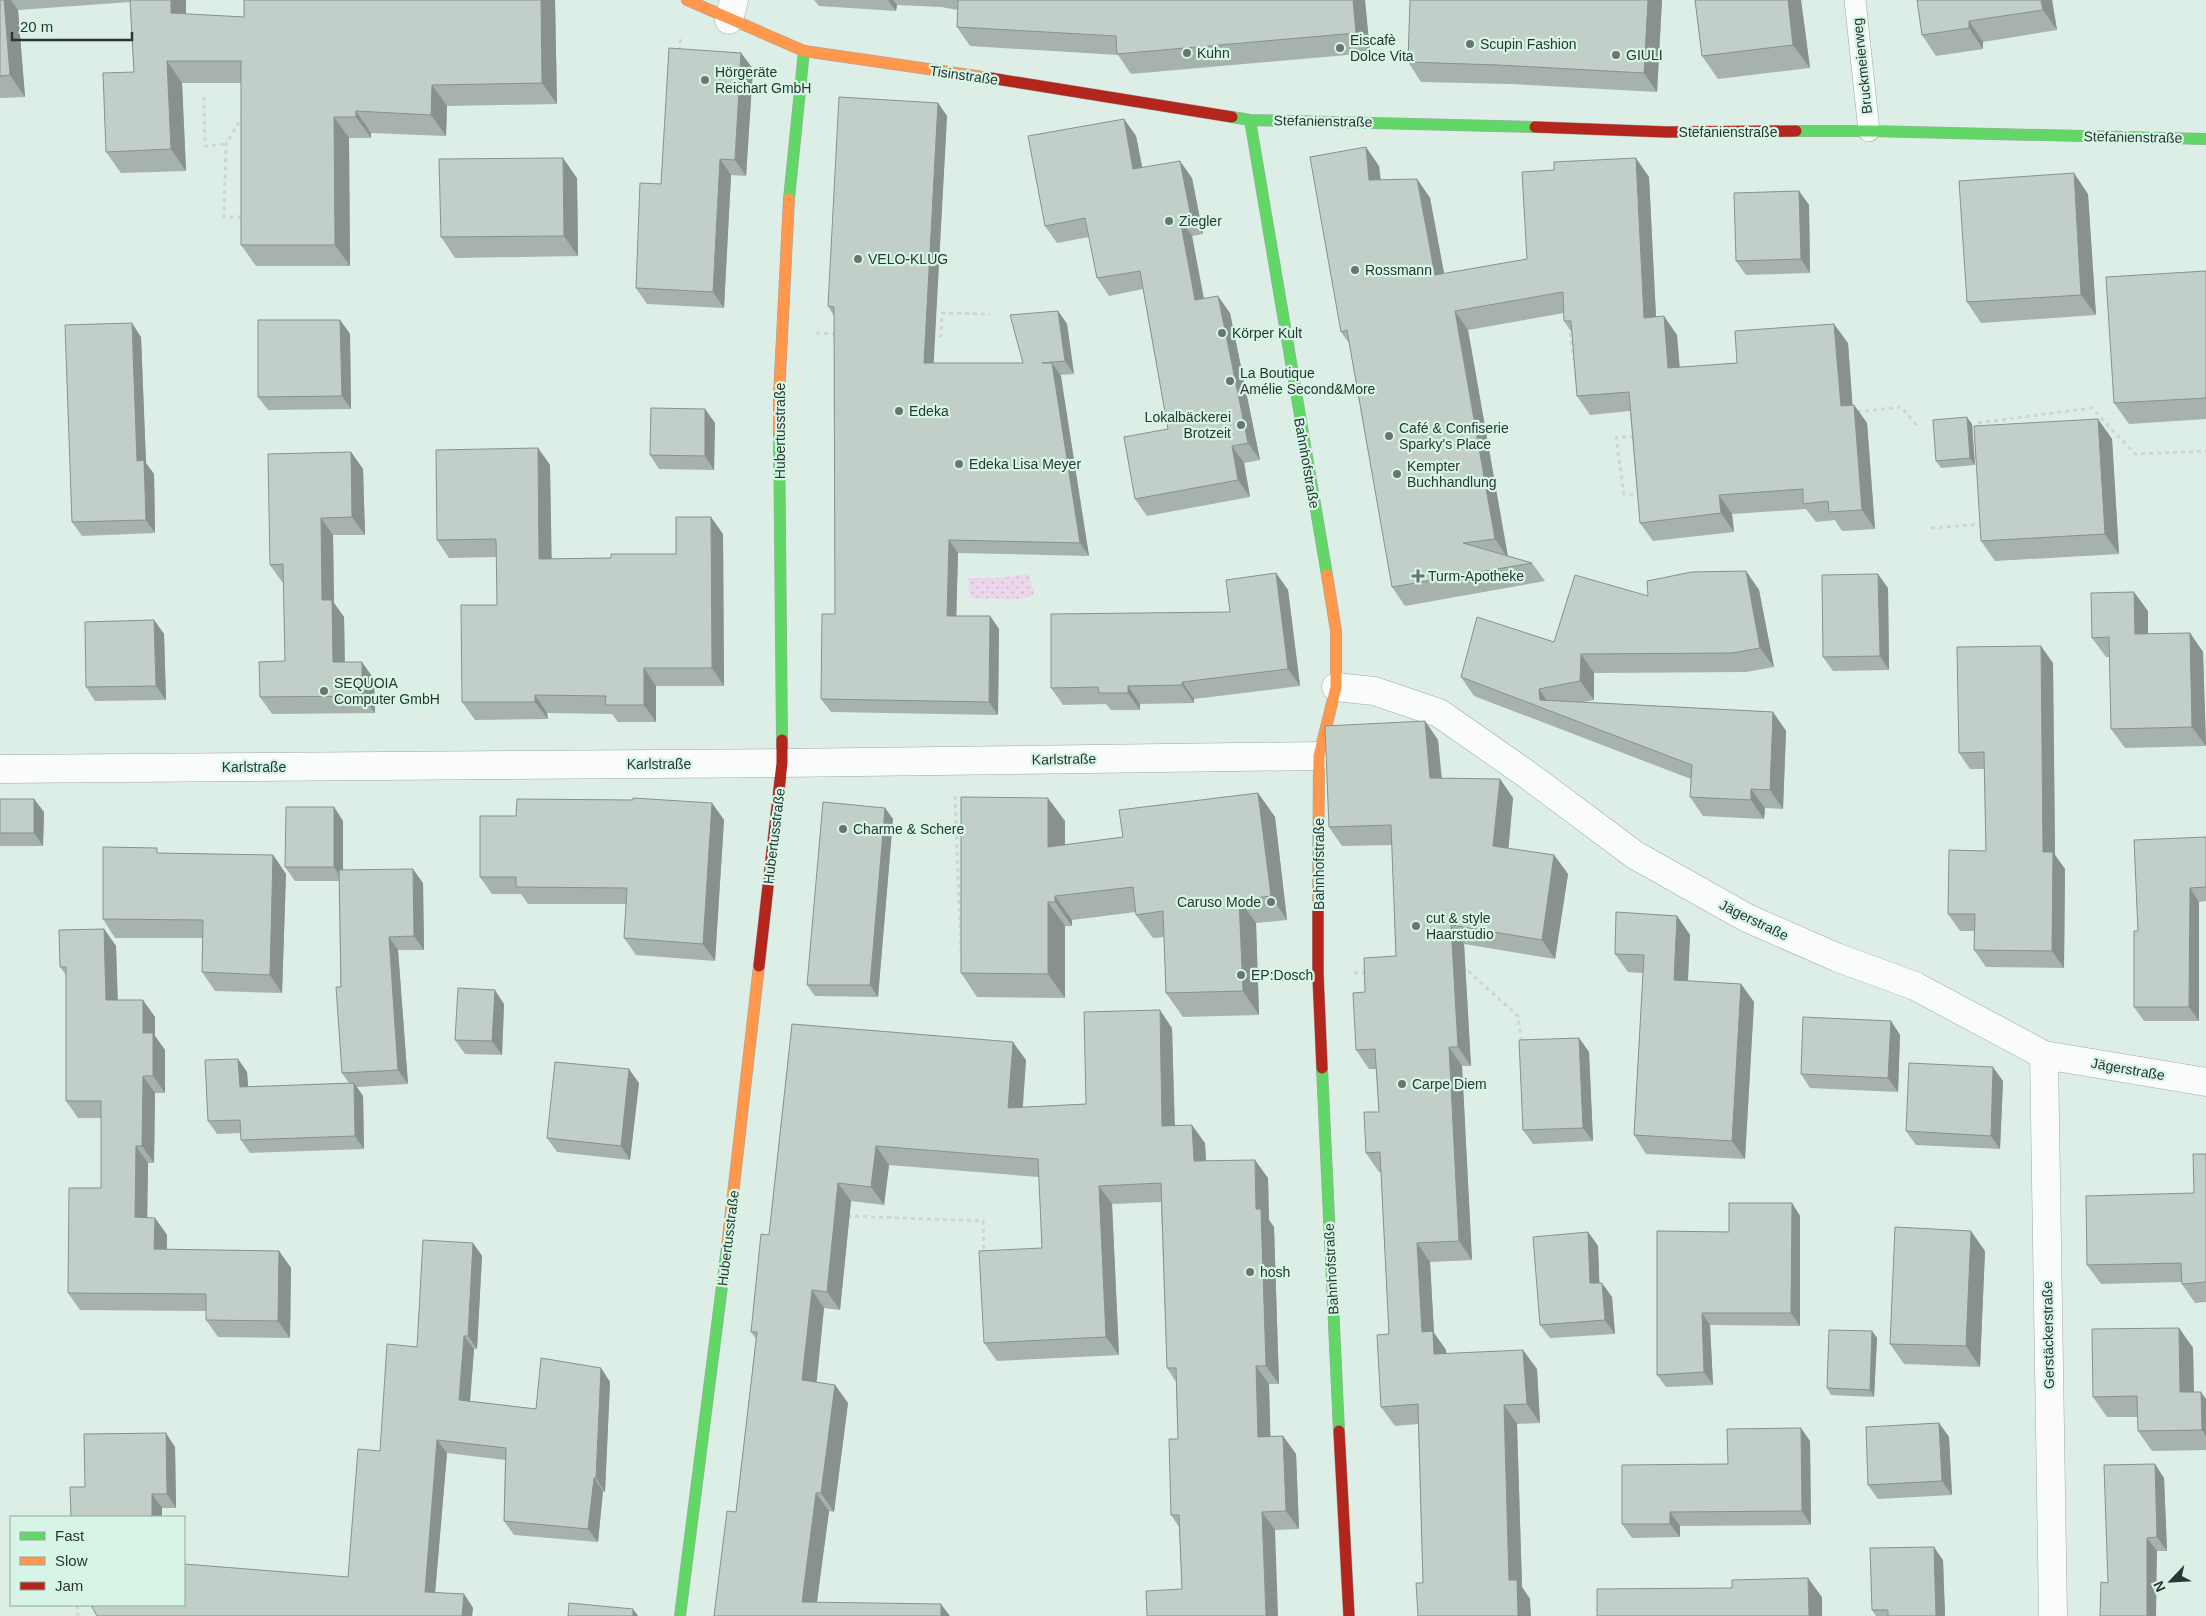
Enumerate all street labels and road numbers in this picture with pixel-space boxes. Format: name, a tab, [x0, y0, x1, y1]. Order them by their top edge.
street label: Bruckmeierweg	[1849, 17, 1875, 115]
street label: Tisinstraße	[929, 62, 999, 88]
street label: Stefanienstraße	[1273, 112, 1373, 130]
street label: Stefanienstraße	[1679, 124, 1778, 140]
street label: Stefanienstraße	[2083, 128, 2183, 146]
street label: Hubertusstraße	[772, 383, 788, 479]
street label: Bahnhofstraße	[1291, 416, 1323, 510]
street label: Karlstraße	[1032, 750, 1097, 768]
street label: Karlstraße	[627, 756, 691, 772]
street label: Karlstraße	[222, 759, 286, 775]
street label: Hubertusstraße	[760, 787, 788, 885]
street label: Bahnhofstraße	[1311, 818, 1327, 910]
street label: Jägerstraße	[1717, 896, 1791, 944]
street label: Jägerstraße	[2090, 1055, 2166, 1083]
street label: Hubertusstraße	[714, 1189, 742, 1287]
street label: Bahnhofstraße	[1321, 1223, 1341, 1315]
street label: Gerstäckerstraße	[2039, 1281, 2057, 1389]

